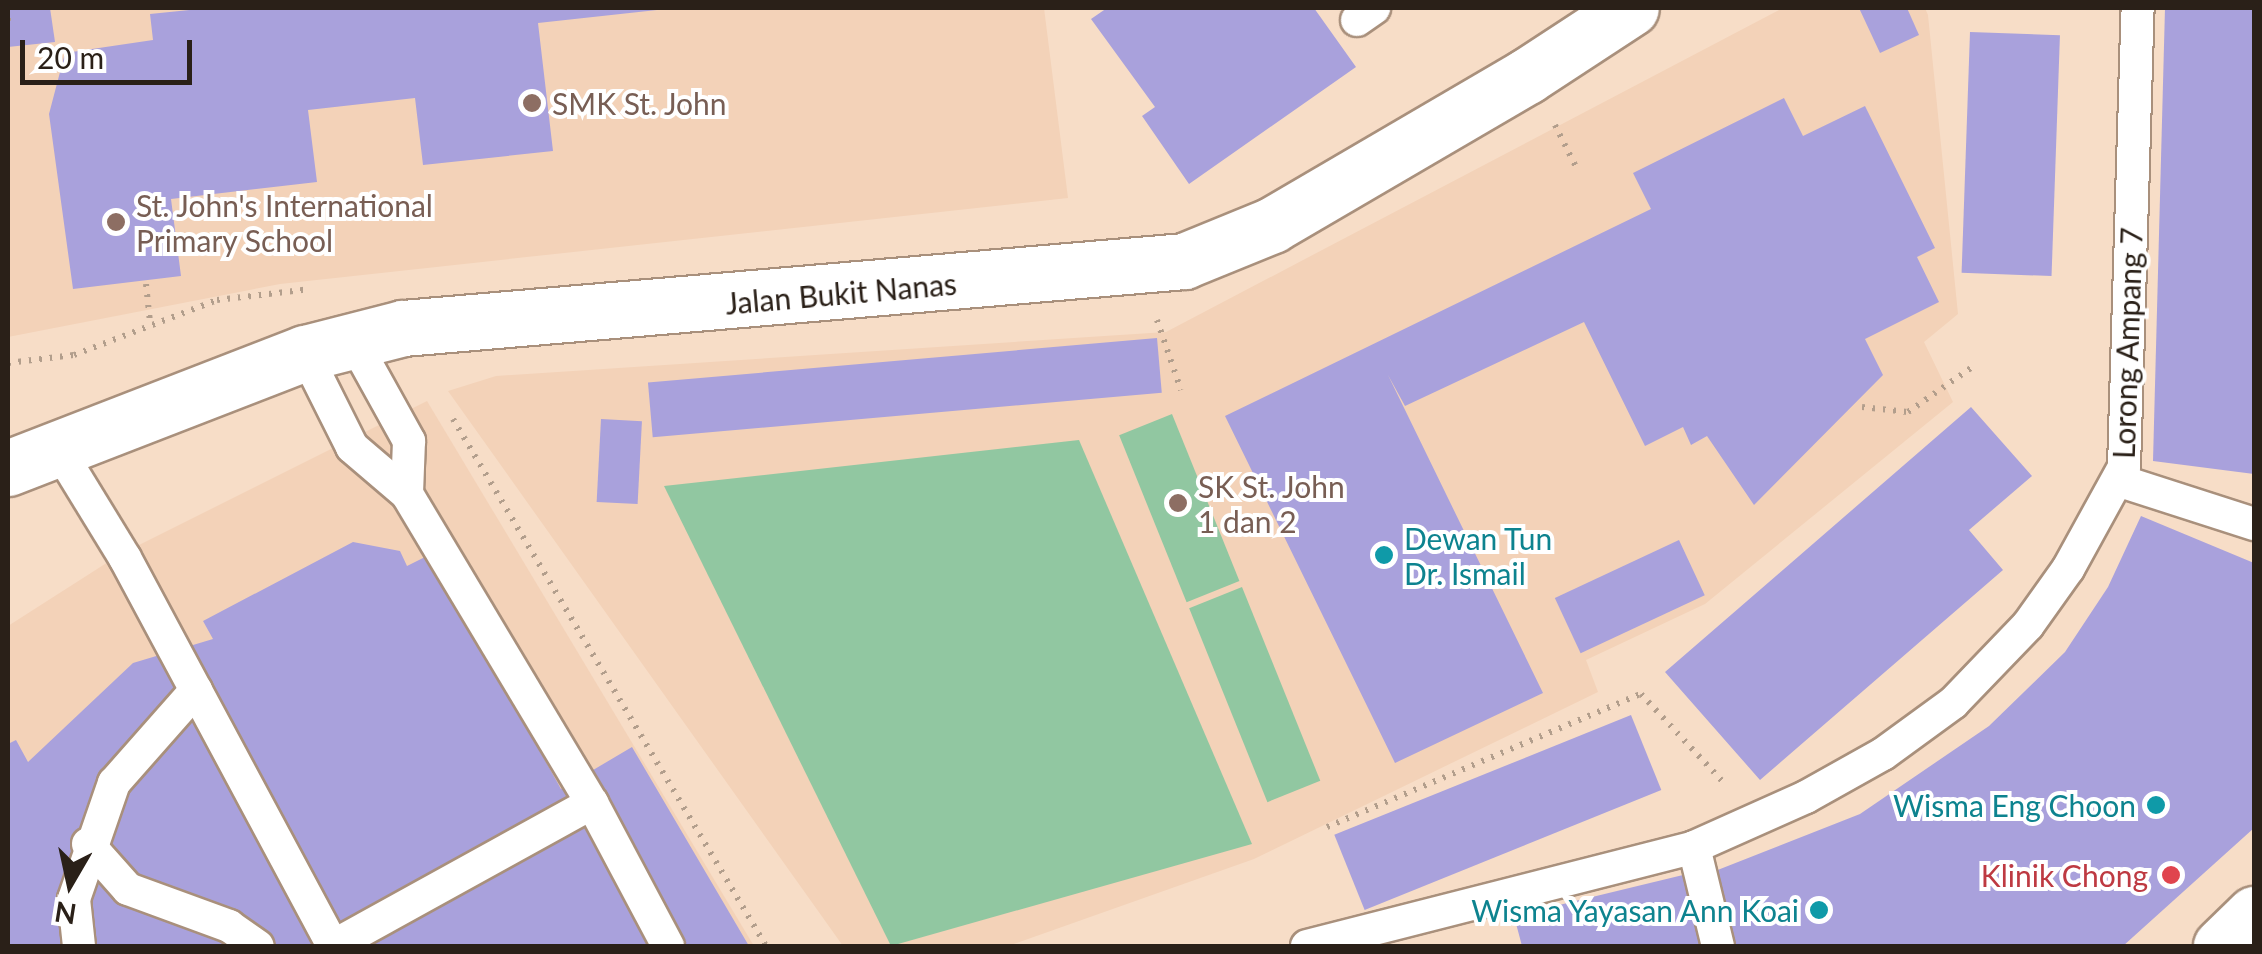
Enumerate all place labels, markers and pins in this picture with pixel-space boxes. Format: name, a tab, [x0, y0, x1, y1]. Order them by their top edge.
place label: SMK St. John	[552, 85, 727, 121]
marker: SMK St. John	[521, 92, 543, 114]
place label: St. John's International Primary School	[136, 187, 434, 258]
marker: St. John's International Primary School	[105, 211, 127, 233]
place label: SK St. John 1 dan 2	[1198, 468, 1346, 538]
marker: SK St. John 1 dan 2	[1167, 492, 1189, 514]
place label: Dewan Tun Dr. Ismail	[1404, 520, 1553, 590]
marker: Dewan Tun Dr. Ismail	[1373, 544, 1395, 566]
place label: Wisma Eng Choon	[1893, 787, 2136, 823]
marker: Wisma Eng Choon	[2145, 794, 2167, 816]
place label: Klinik Chong	[1981, 857, 2148, 893]
marker: Klinik Chong	[2158, 862, 2184, 888]
place label: Wisma Yayasan Ann Koai	[1469, 892, 1799, 928]
marker: Wisma Yayasan Ann Koai	[1808, 899, 1830, 921]

